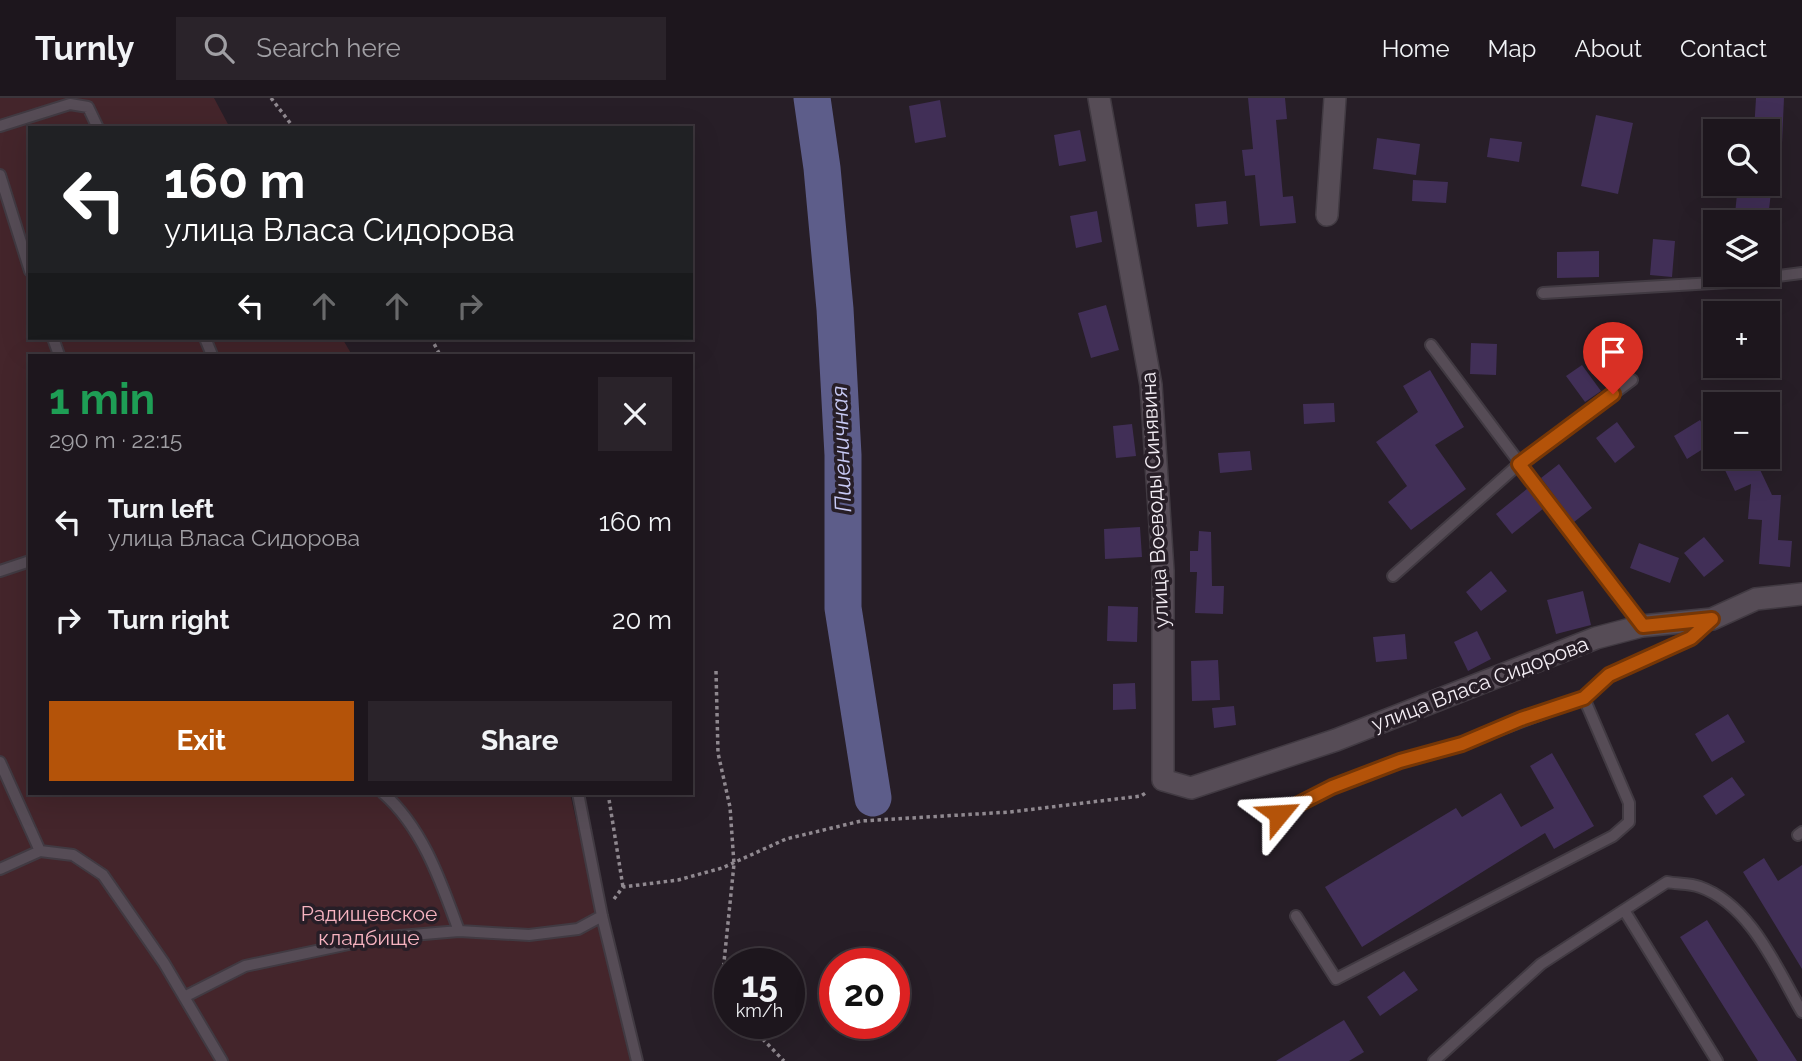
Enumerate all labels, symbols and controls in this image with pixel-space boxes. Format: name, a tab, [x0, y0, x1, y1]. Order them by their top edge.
search box	[176, 17, 666, 80]
text: Turnly	[35, 29, 134, 68]
icon: search	[200, 29, 238, 67]
text: Search here	[256, 33, 401, 63]
text: Home	[1382, 34, 1450, 63]
text: Map	[1488, 34, 1536, 63]
text: About	[1574, 34, 1642, 63]
text: Contact	[1680, 34, 1767, 63]
map controls	[1703, 119, 1780, 469]
button: search	[1703, 119, 1780, 196]
text: 160 m	[164, 152, 305, 209]
icon: left	[49, 154, 140, 245]
button: layers	[1703, 210, 1780, 287]
text: улица Власа Сидорова	[164, 211, 515, 248]
icon: left	[232, 287, 270, 325]
icon: ahead	[305, 287, 343, 325]
icon: ahead	[378, 287, 416, 325]
icon: right	[451, 287, 489, 325]
button: +	[1703, 301, 1780, 378]
pin	[1583, 322, 1643, 394]
icon: arrive	[1594, 333, 1632, 371]
street label: улица Воеводы Синявина	[1135, 371, 1174, 629]
text: 1 min	[49, 375, 155, 424]
button: close	[598, 377, 672, 451]
water label: Пшеничная	[825, 385, 856, 513]
button: −	[1703, 392, 1780, 469]
text: 290 m · 22:15	[49, 426, 182, 453]
text: Turn left	[108, 494, 214, 524]
icon: left	[49, 503, 87, 541]
text: 160 m	[599, 507, 672, 537]
text: улица Власа Сидорова	[108, 524, 360, 551]
icon: right	[49, 601, 87, 639]
text: Turn right	[108, 605, 229, 635]
text: 20 m	[612, 605, 672, 635]
street label: улица Власа Сидорова	[1368, 631, 1592, 736]
button: Exit	[49, 701, 354, 781]
button: Share	[368, 701, 672, 781]
position arrow	[1242, 777, 1316, 851]
park label: Радищевское кладбище	[301, 901, 437, 950]
speed limit sign: 20	[819, 948, 910, 1039]
text: 15	[741, 964, 778, 1005]
text: km/h	[736, 1000, 783, 1021]

